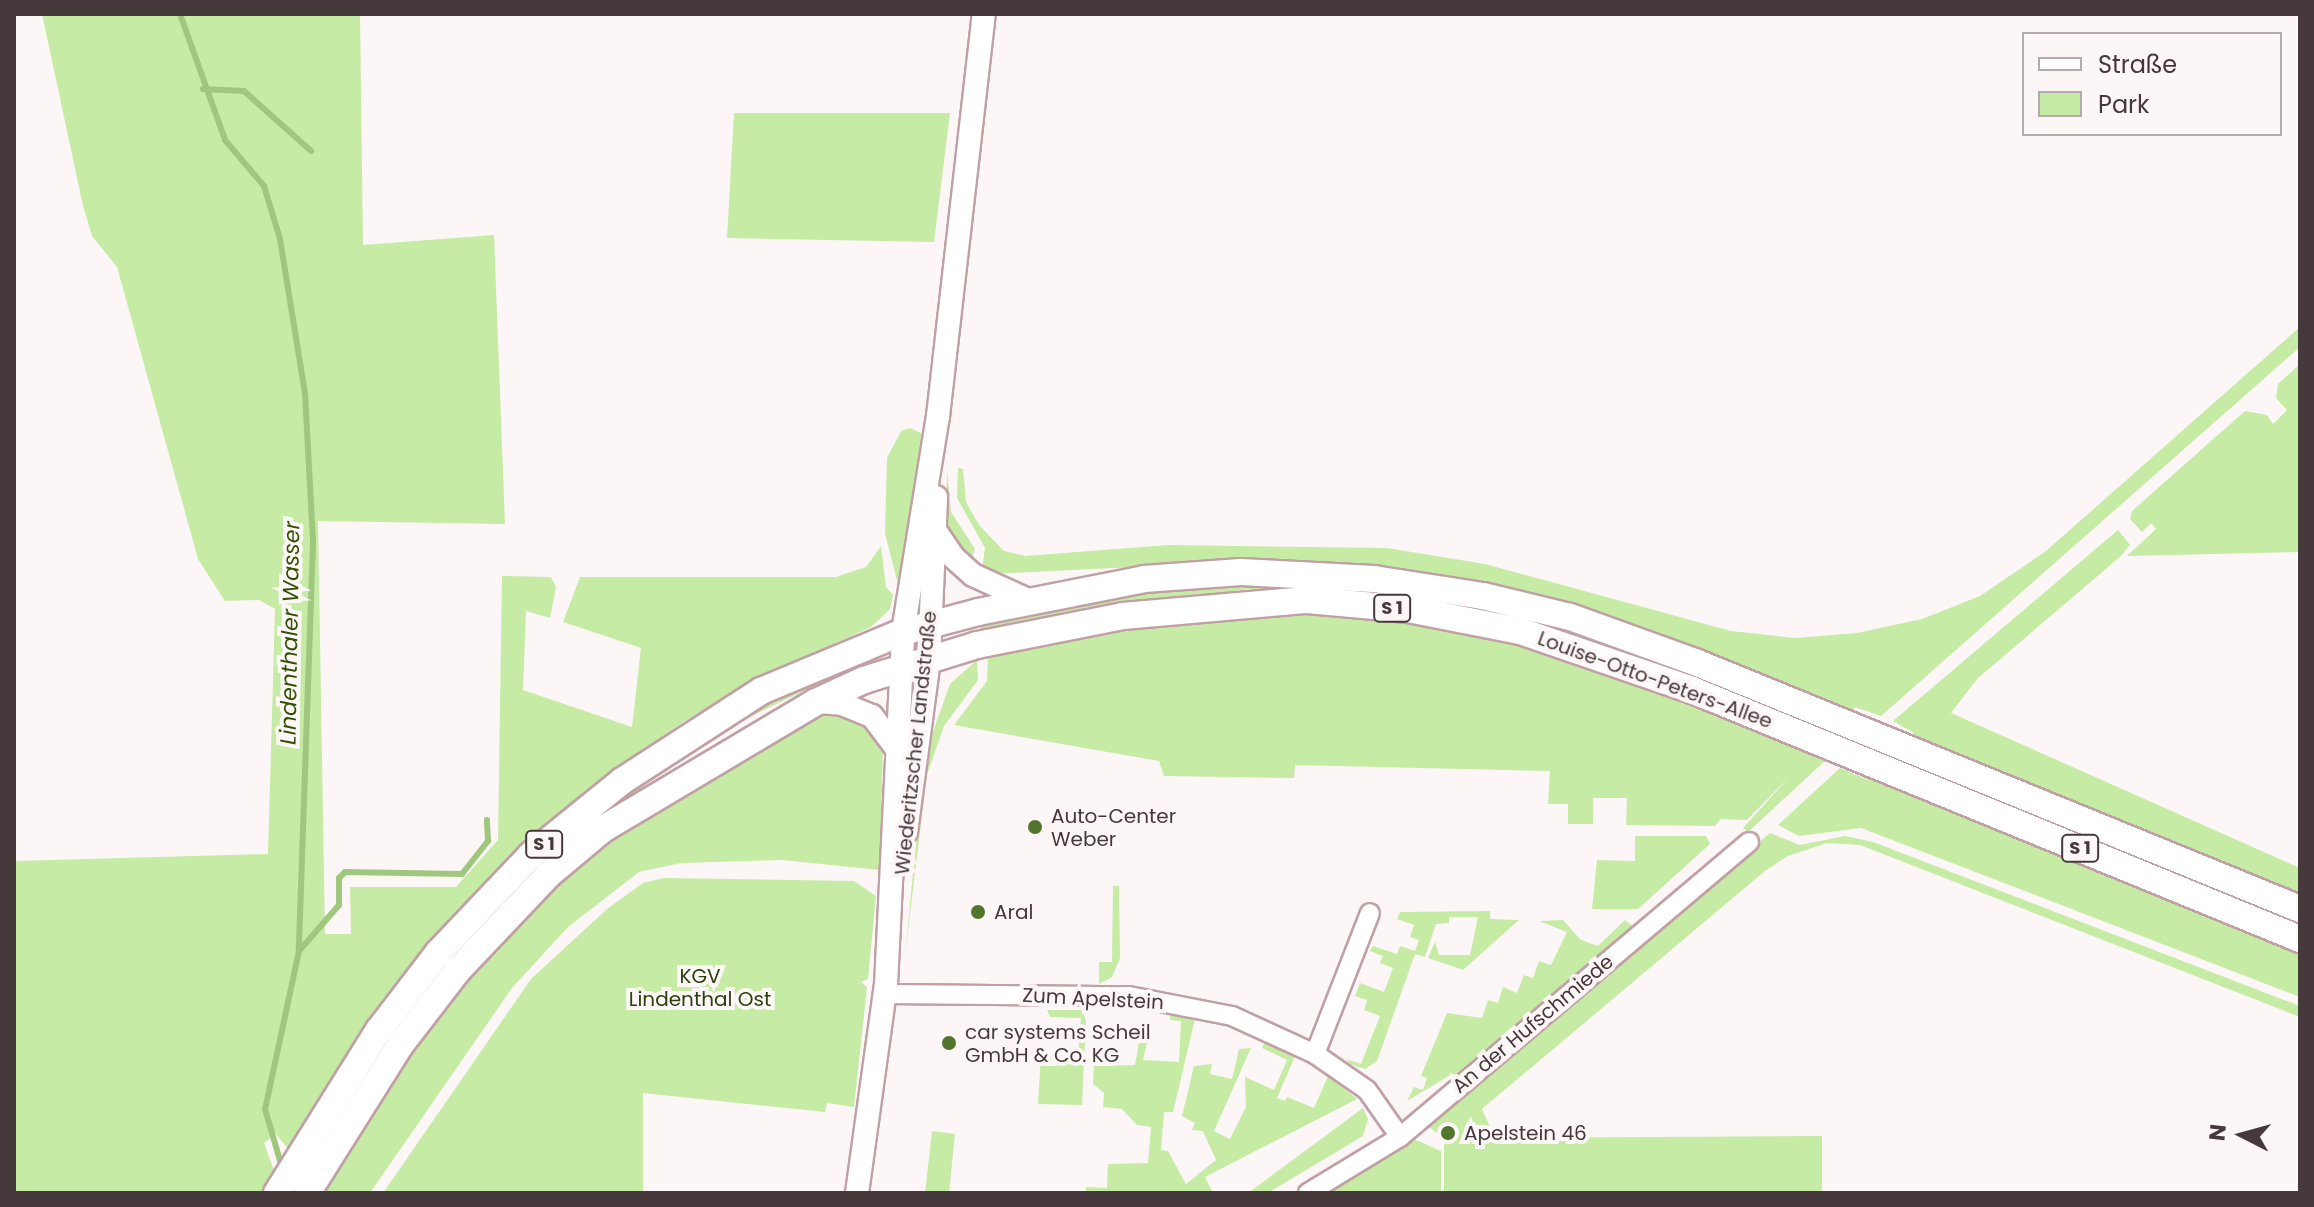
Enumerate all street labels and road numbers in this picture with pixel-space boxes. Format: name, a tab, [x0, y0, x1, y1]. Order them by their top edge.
road number: S 1	[1372, 594, 1412, 622]
street label: Wiederitzscher Landstraße	[890, 610, 942, 876]
street label: Louise-Otto-Peters-Allee	[1534, 626, 1776, 734]
road number: S 1	[524, 830, 564, 858]
road number: S 1	[2060, 834, 2100, 862]
street label: An der Hufschmiede	[1448, 950, 1618, 1098]
street label: Zum Apelstein	[1022, 983, 1164, 1015]

